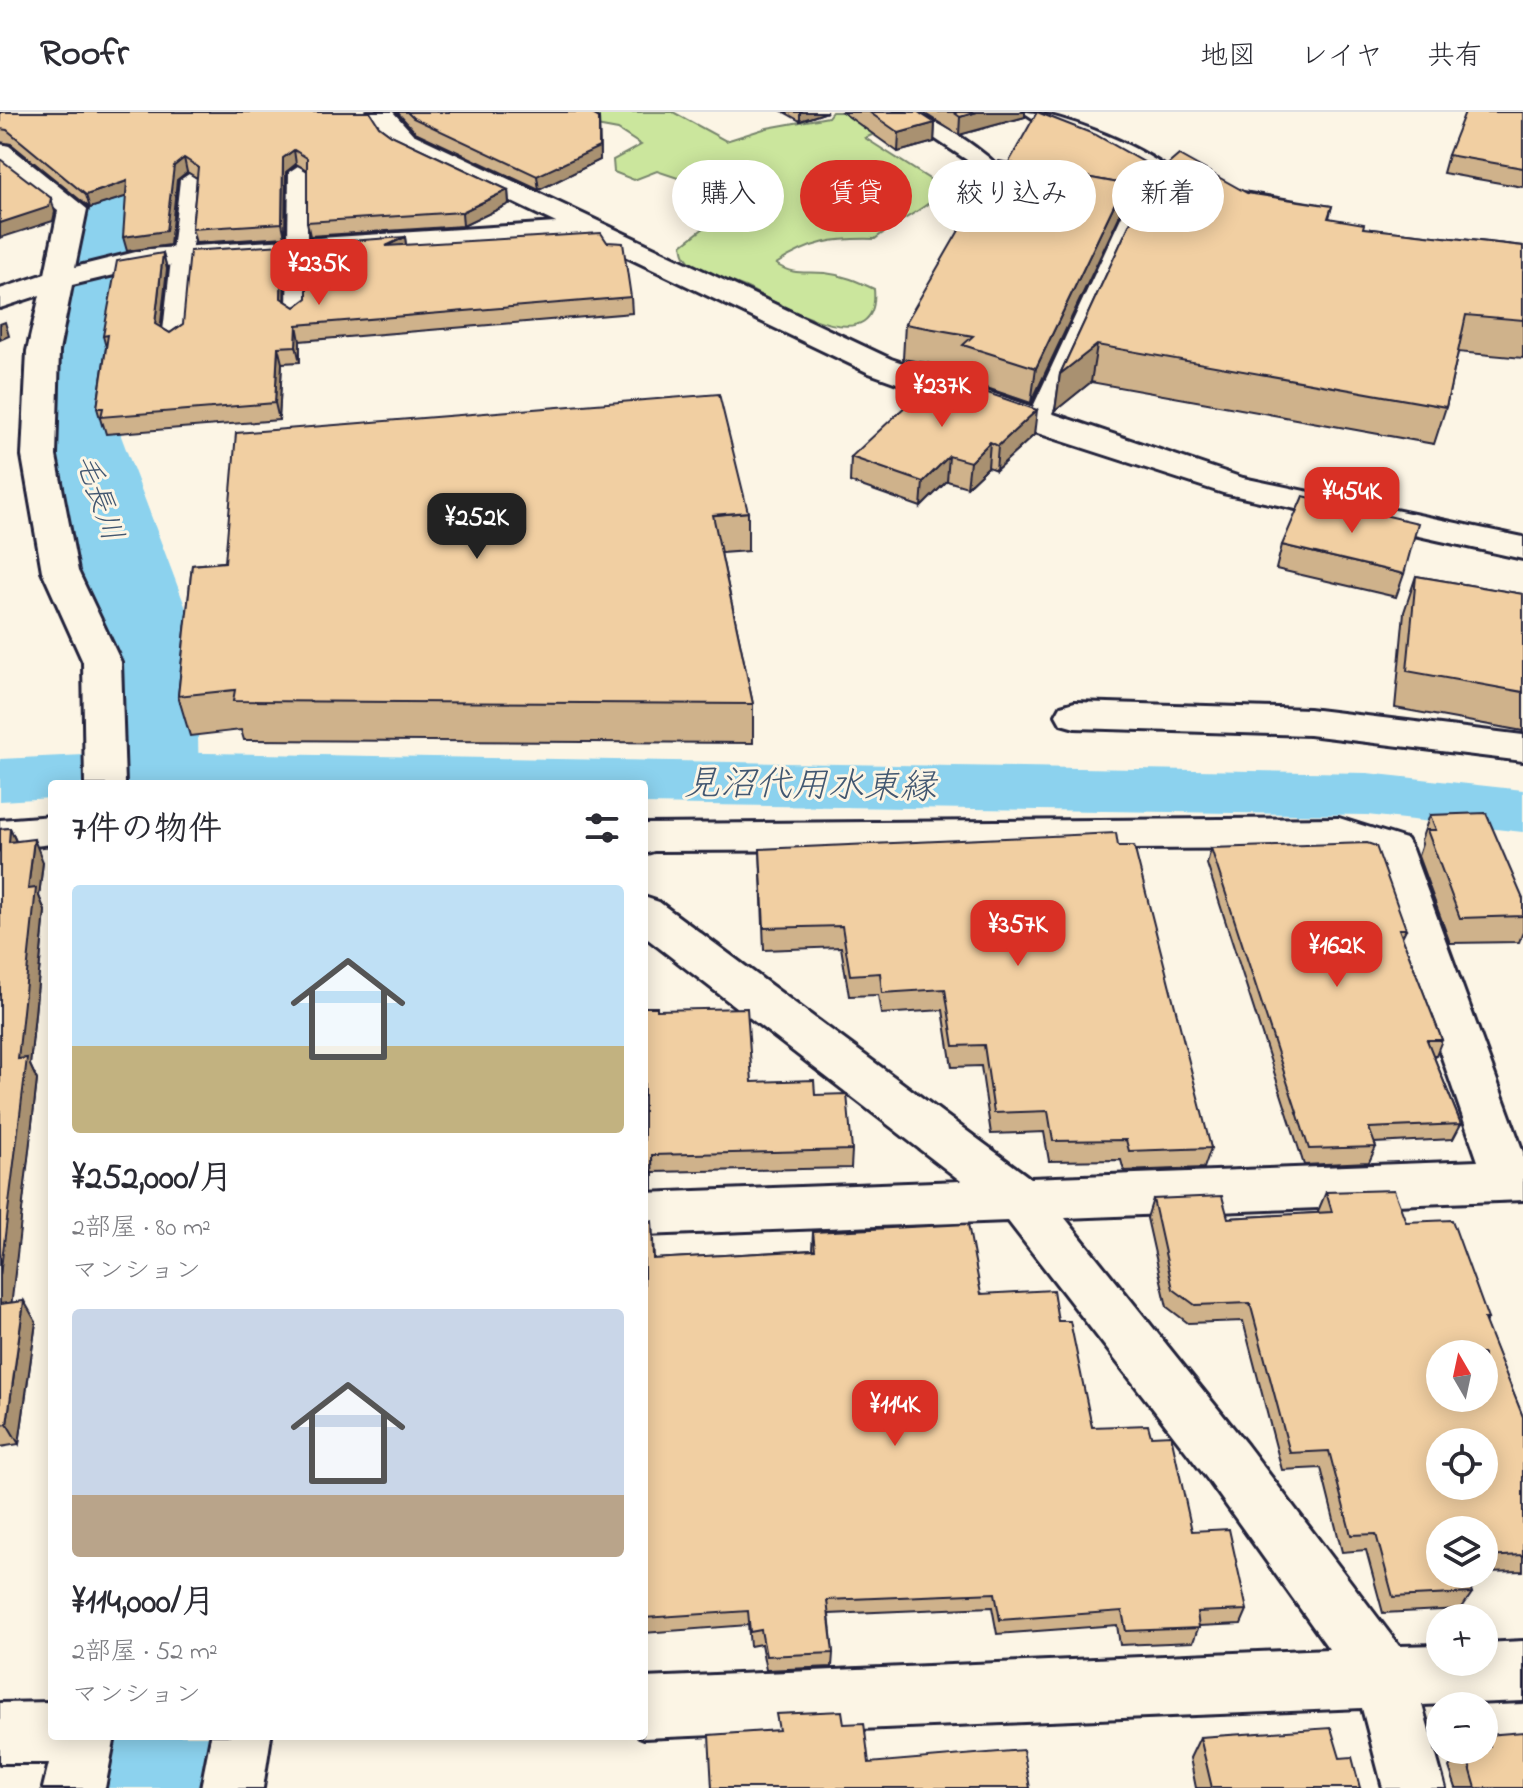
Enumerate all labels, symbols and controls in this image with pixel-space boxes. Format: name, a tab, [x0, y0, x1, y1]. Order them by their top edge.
text: Roofr	[40, 27, 129, 83]
text: 地図	[1200, 37, 1256, 78]
text: レイヤ	[1300, 37, 1383, 78]
text: 共有	[1427, 37, 1483, 78]
chip: 購入	[672, 160, 784, 232]
chip: 賃貸	[800, 160, 912, 232]
chip: 絞り込み	[928, 160, 1096, 232]
chip: 新着	[1112, 160, 1224, 232]
pin: ¥235K	[263, 239, 375, 307]
text: ¥235K	[288, 246, 350, 284]
pin: ¥237K	[886, 361, 998, 429]
text: ¥237K	[913, 368, 971, 406]
water label: 毛長川	[62, 448, 133, 548]
pin: ¥454K	[1296, 467, 1408, 535]
text: ¥454K	[1322, 474, 1382, 512]
pin: ¥252K	[421, 493, 533, 561]
text: ¥252K	[445, 500, 509, 538]
water label: 見沼代用水東縁	[683, 759, 939, 816]
text: 7件の物件	[72, 806, 222, 856]
icon: filters	[580, 806, 624, 850]
pin: ¥357K	[962, 900, 1074, 968]
text: ¥357K	[988, 907, 1048, 945]
pin: ¥162K	[1281, 921, 1393, 989]
text: ¥162K	[1309, 928, 1365, 966]
icon: home	[276, 937, 420, 1081]
text: ¥252,000/月	[72, 1155, 233, 1205]
text: 2部屋 · 80 m²	[72, 1210, 211, 1248]
text: マンション	[72, 1253, 201, 1291]
north arrow	[1426, 1340, 1498, 1412]
map controls	[1426, 1340, 1498, 1764]
icon: home	[276, 1361, 420, 1505]
pin: ¥114K	[839, 1380, 951, 1448]
text: ¥114K	[870, 1387, 920, 1425]
button: locate	[1426, 1428, 1498, 1500]
button: layers	[1426, 1516, 1498, 1588]
text: ¥114,000/月	[72, 1579, 215, 1629]
button: +	[1426, 1604, 1498, 1676]
text: 2部屋 · 52 m²	[72, 1634, 218, 1672]
text: マンション	[72, 1677, 201, 1715]
button: −	[1426, 1692, 1498, 1764]

